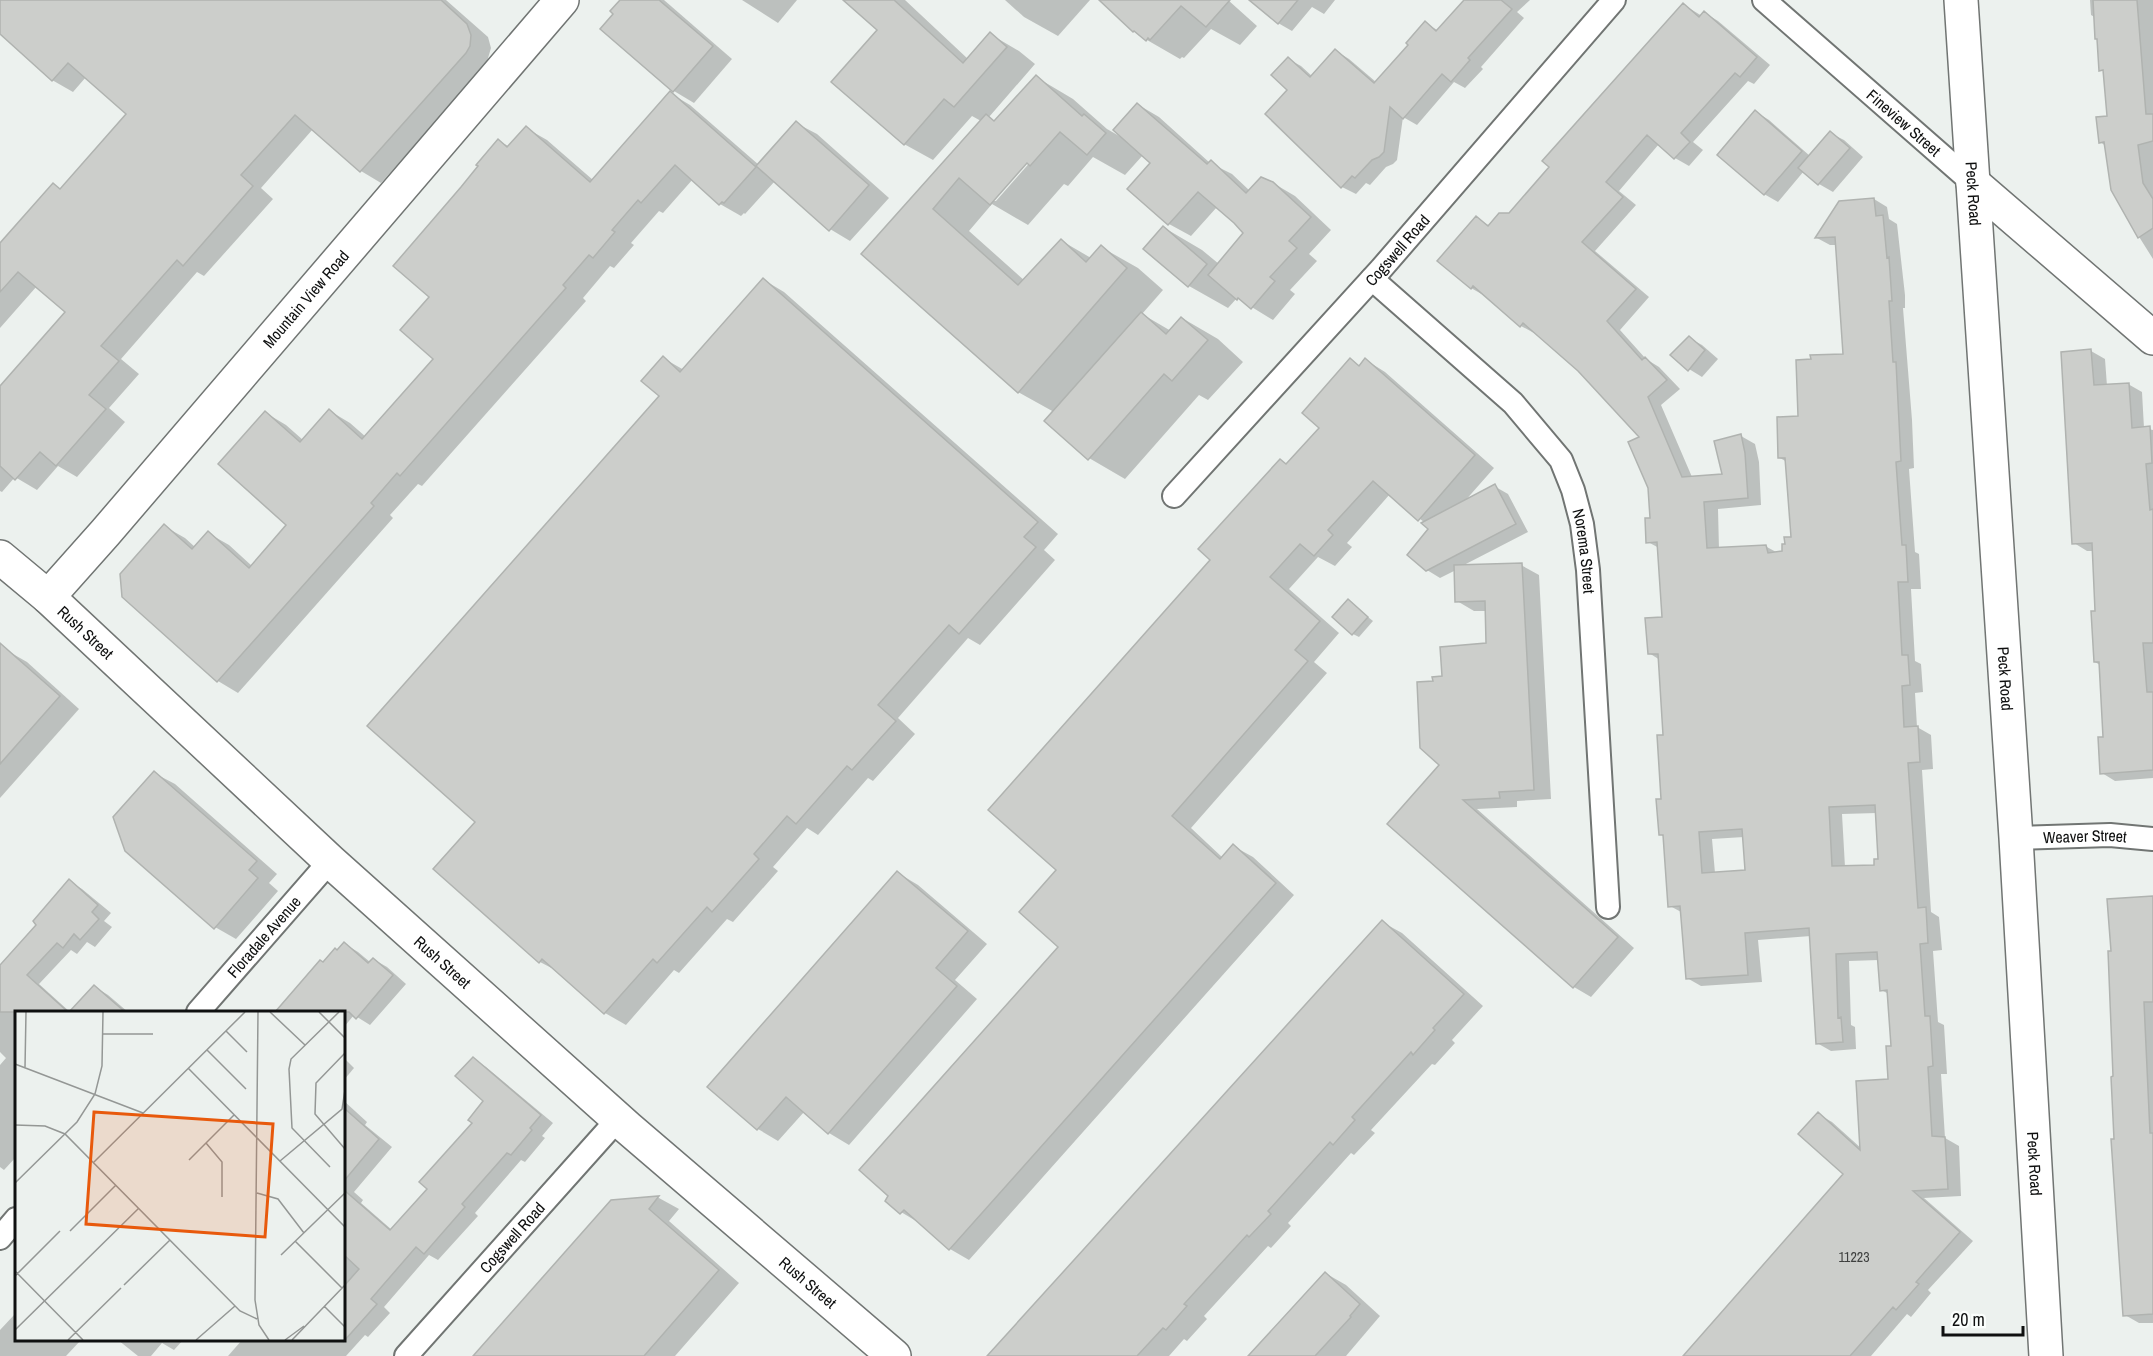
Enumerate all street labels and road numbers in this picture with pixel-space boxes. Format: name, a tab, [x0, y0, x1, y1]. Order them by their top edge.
street label: Fineview Street	[1862, 84, 1946, 161]
street label: Peck Road	[1961, 161, 1987, 226]
street label: Cogswell Road	[1360, 210, 1434, 291]
street label: Mountain View Road	[257, 245, 354, 353]
street label: Norema Street	[1567, 506, 1600, 594]
street label: Rush Street	[53, 600, 119, 664]
street label: Peck Road	[1992, 646, 2019, 711]
street label: Weaver Street	[2043, 824, 2128, 848]
street label: Floradale Avenue	[222, 891, 306, 982]
street label: Rush Street	[409, 931, 476, 993]
street label: Peck Road	[2022, 1131, 2048, 1196]
street label: Cogswell Road	[474, 1197, 550, 1278]
street label: Rush Street	[775, 1251, 842, 1313]

